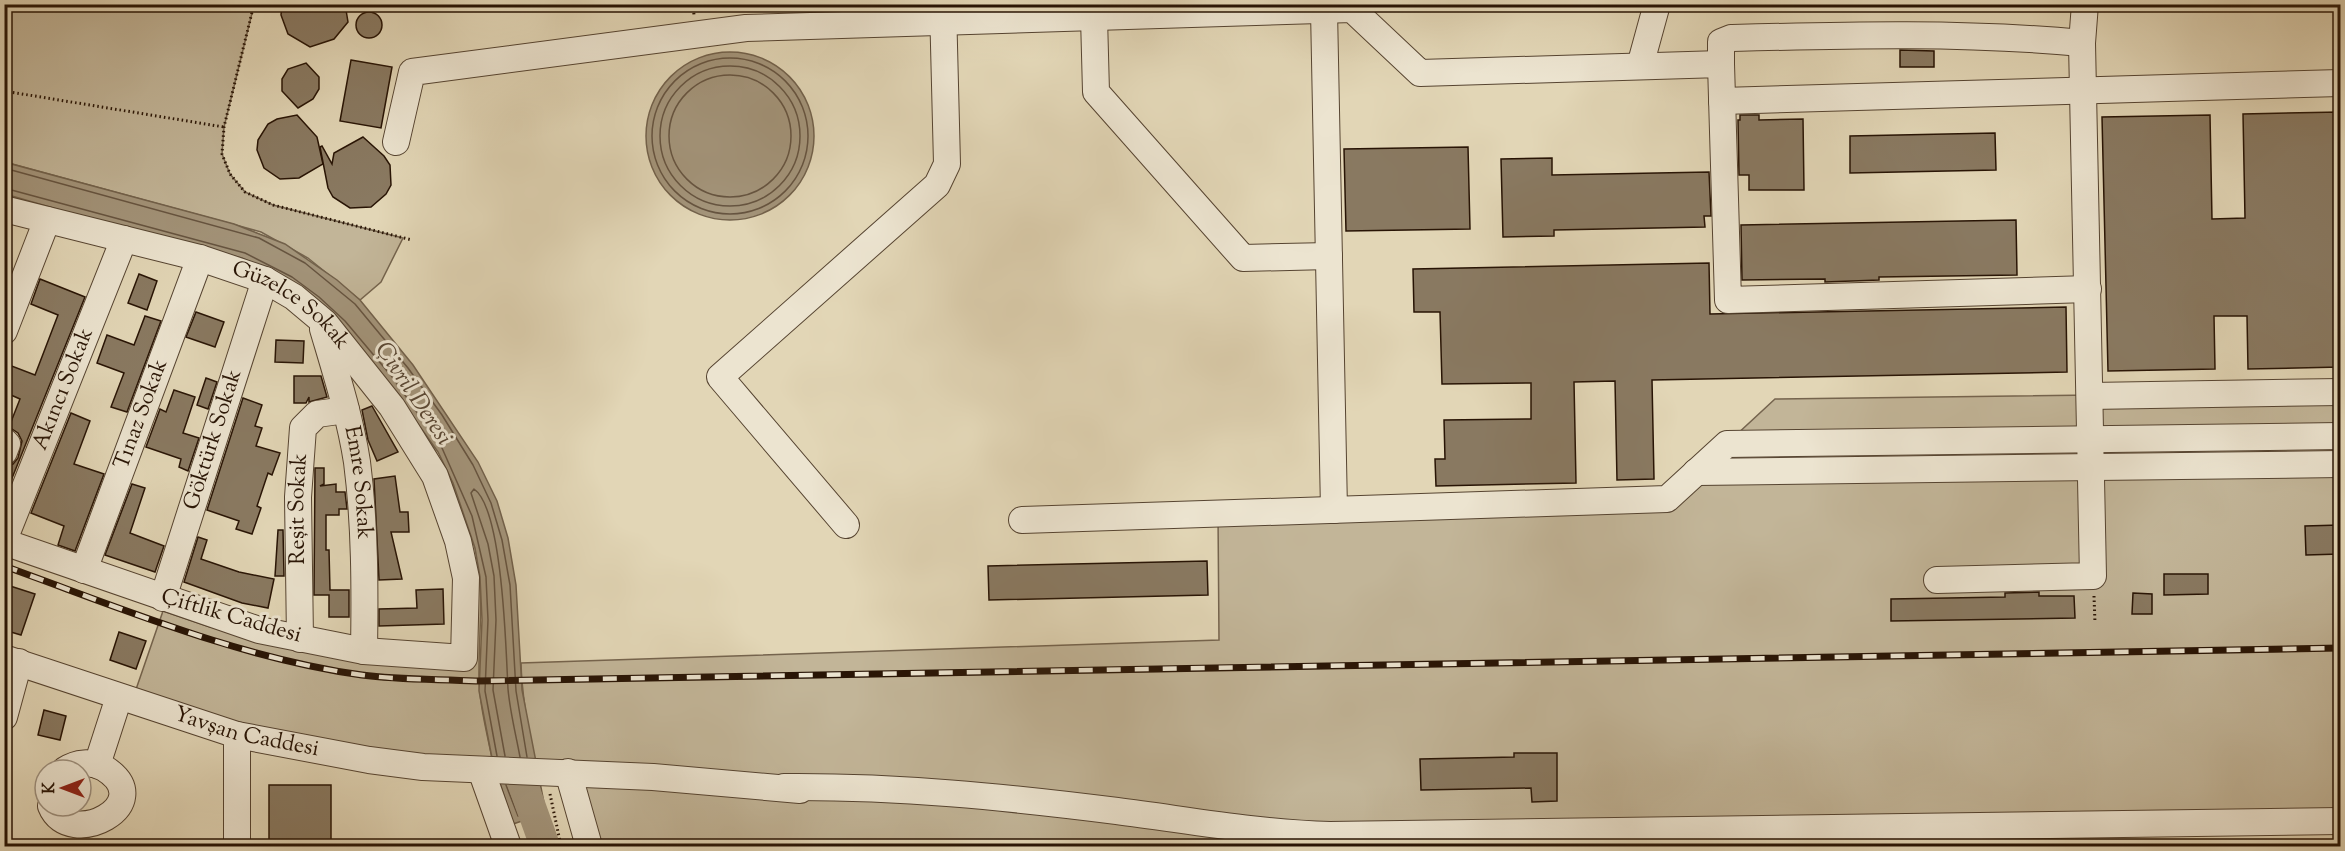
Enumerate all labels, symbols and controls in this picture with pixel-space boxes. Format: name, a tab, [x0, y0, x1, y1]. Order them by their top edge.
street label: Güzelce Sokak	[227, 254, 357, 357]
street label: Akıncı Sokak	[25, 324, 103, 455]
water label: Çivril Deresi	[366, 335, 460, 453]
street label: Tınaz Sokak	[107, 355, 177, 474]
street label: Göktürk Sokak	[176, 366, 251, 514]
street label: Emre Sokak	[335, 423, 379, 540]
street label: Reşit Sokak	[282, 452, 317, 565]
street label: Çiftlik Caddesi	[157, 582, 305, 652]
street label: Yavşan Caddesi	[169, 699, 322, 766]
north arrow	[33, 758, 93, 818]
text: K	[39, 782, 62, 794]

